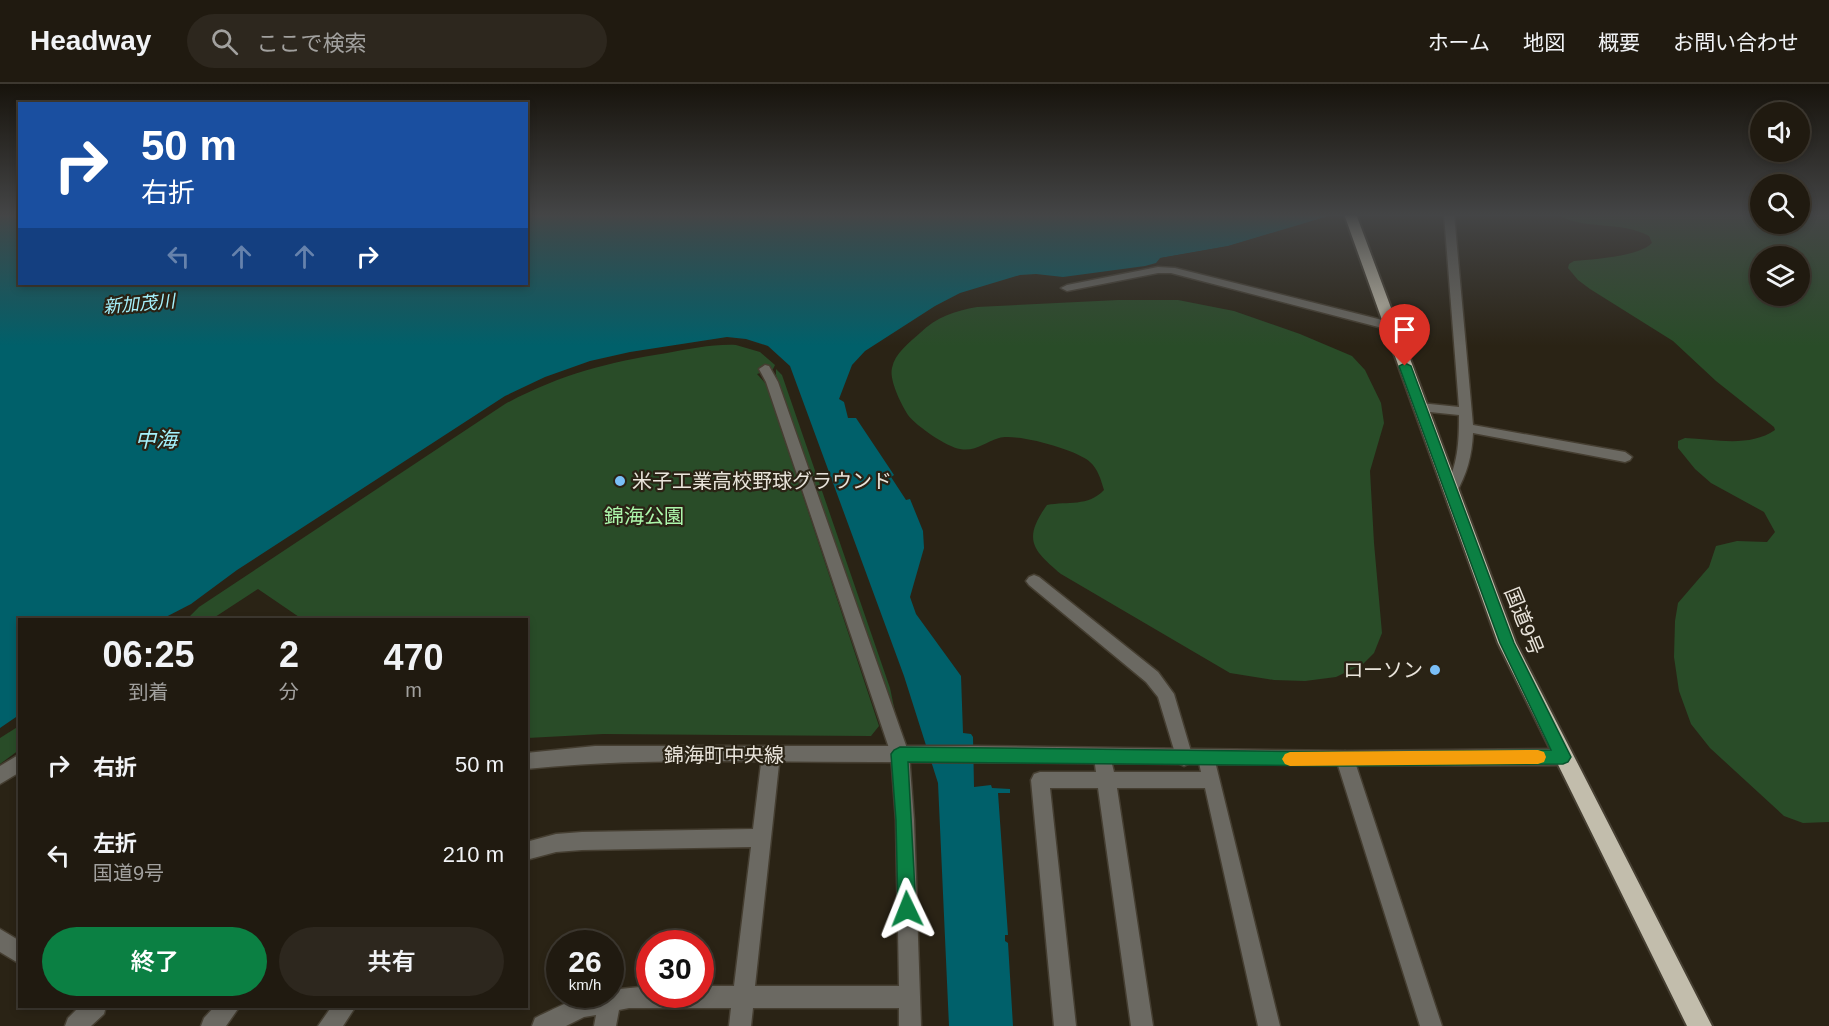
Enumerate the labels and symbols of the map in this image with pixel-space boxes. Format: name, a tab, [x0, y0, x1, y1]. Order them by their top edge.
water label: 新加茂川	[102, 291, 178, 317]
pin	[1379, 304, 1430, 366]
water label: 中海	[135, 428, 180, 451]
place label: 米子工業高校野球グラウンド	[632, 470, 892, 492]
marker: 米子工業高校野球グラウンド	[613, 474, 627, 488]
park label: 錦海公園	[604, 505, 684, 527]
street label: 国道9号	[1500, 584, 1548, 658]
place label: ローソン	[1343, 659, 1423, 681]
marker: ローソン	[1428, 663, 1442, 677]
street label: 錦海町中央線	[664, 744, 784, 766]
position arrow	[875, 877, 939, 941]
speed limit sign: 30	[636, 930, 714, 1008]

